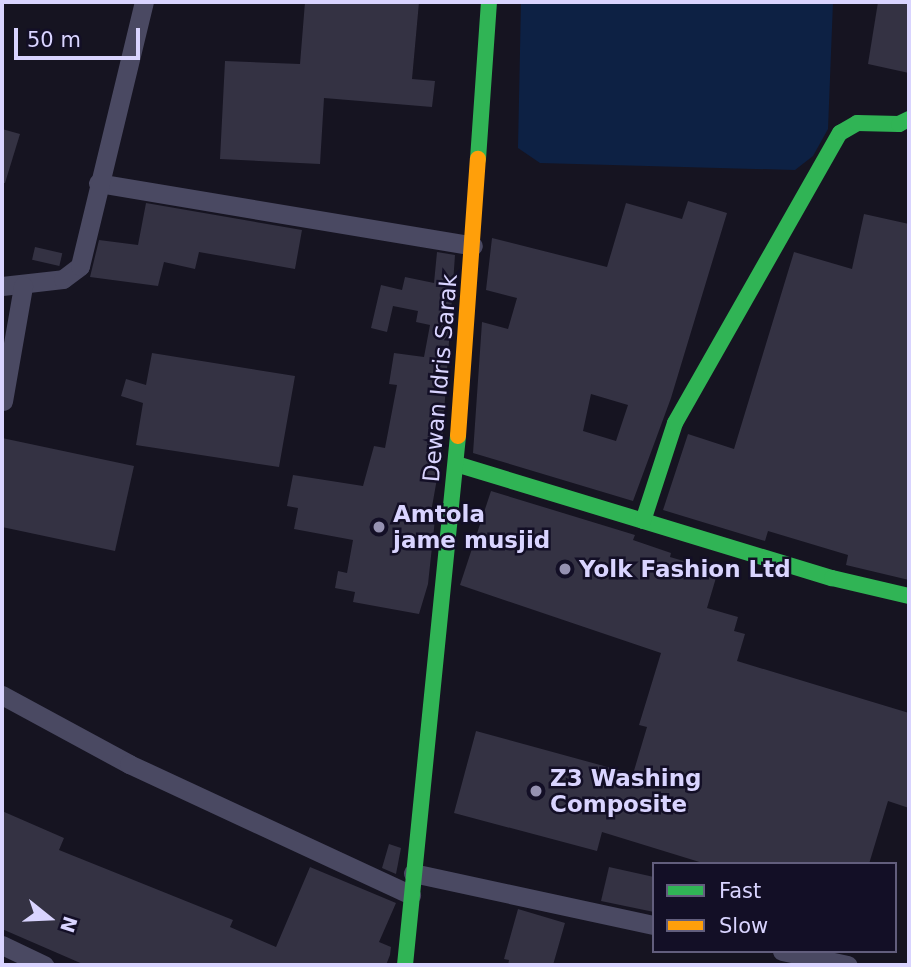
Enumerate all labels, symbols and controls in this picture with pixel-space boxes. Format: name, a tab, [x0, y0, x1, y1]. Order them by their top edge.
scale bar	[18, 14, 144, 58]
text: 50 m	[27, 28, 81, 52]
street label: Dewan Idris Sarak	[417, 273, 463, 483]
place label: Amtola jame musjid	[393, 500, 550, 554]
marker: Amtola jame musjid	[371, 519, 387, 535]
place label: Yolk Fashion Ltd	[579, 555, 791, 583]
marker: Yolk Fashion Ltd	[557, 561, 573, 577]
place label: Z3 Washing Composite	[550, 764, 702, 818]
marker: Z3 Washing Composite	[528, 783, 544, 799]
legend	[652, 862, 897, 953]
text: Fast	[719, 879, 761, 903]
north arrow	[14, 883, 84, 953]
text: N	[56, 914, 82, 935]
text: Slow	[719, 914, 768, 938]

